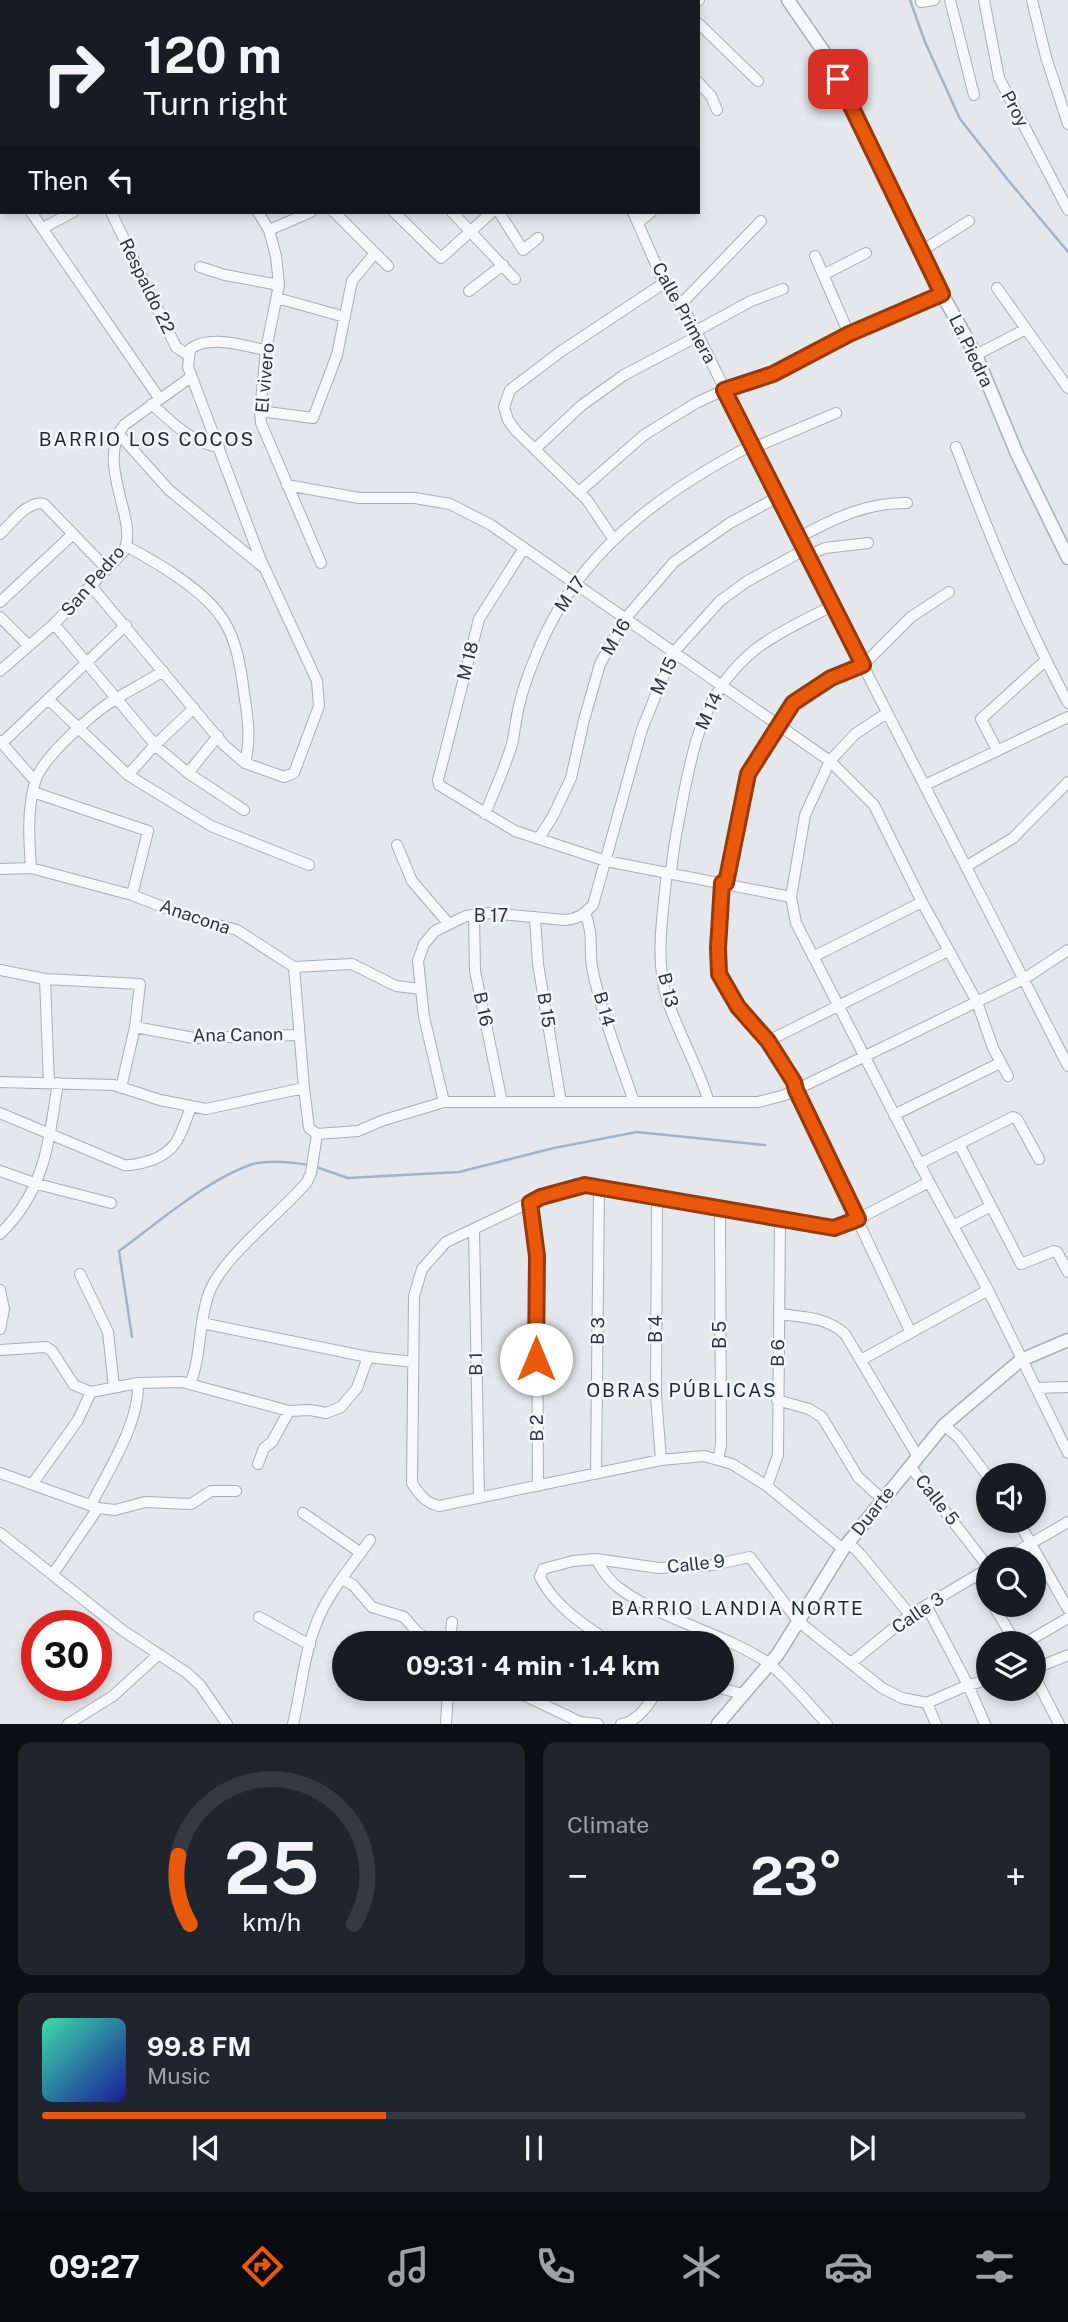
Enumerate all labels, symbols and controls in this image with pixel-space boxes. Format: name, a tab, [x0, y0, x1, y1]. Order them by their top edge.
text: 120 m	[143, 26, 282, 84]
icon: right	[28, 28, 119, 119]
pin	[808, 49, 868, 109]
icon: arrive	[819, 60, 857, 98]
text: Turn right	[143, 85, 288, 122]
street label: Proy	[997, 87, 1034, 131]
icon: left	[102, 161, 140, 199]
text: Then	[28, 165, 88, 196]
street label: Respaldo 22	[115, 235, 180, 337]
street label: Calle Primera	[648, 259, 721, 367]
street label: La Piedra	[945, 311, 998, 390]
street label: El vivero	[251, 342, 278, 414]
district label: BARRIO LOS COCOS	[39, 428, 255, 450]
street label: San Pedro	[56, 541, 129, 620]
street label: M 17	[550, 572, 589, 615]
street label: M 16	[597, 615, 635, 659]
street label: M 18	[453, 639, 482, 682]
street label: M 15	[646, 654, 681, 698]
street label: M 14	[691, 689, 726, 733]
street label: Anacona	[157, 895, 233, 938]
street label: B 17	[474, 905, 508, 926]
street label: B 13	[654, 970, 683, 1009]
street label: B 14	[590, 989, 619, 1029]
street label: B 16	[470, 990, 497, 1028]
street label: B 15	[533, 991, 560, 1029]
street label: Ana Canon	[192, 1023, 283, 1046]
street label: B 4	[645, 1315, 666, 1343]
street label: B 3	[587, 1317, 608, 1345]
street label: B 5	[709, 1321, 730, 1349]
position arrow	[499, 1322, 573, 1396]
street label: B 6	[767, 1339, 788, 1367]
street label: B 1	[465, 1352, 486, 1376]
district label: OBRAS PÚBLICAS	[586, 1379, 778, 1401]
street label: B 2	[526, 1414, 547, 1442]
map controls	[976, 1463, 1046, 1701]
button: sound	[976, 1463, 1046, 1533]
street label: Calle 5	[911, 1470, 964, 1529]
street label: Duarte	[847, 1482, 898, 1539]
button: search	[976, 1547, 1046, 1617]
street label: Calle 9	[666, 1550, 726, 1577]
street label: Calle 3	[888, 1588, 948, 1638]
district label: BARRIO LANDIA NORTE	[611, 1597, 865, 1619]
speed limit sign: 30	[21, 1610, 112, 1701]
button: layers	[976, 1631, 1046, 1701]
text: 09:31 · 4 min · 1.4 km	[406, 1650, 660, 1681]
text: Climate	[567, 1811, 649, 1838]
text: 25	[224, 1826, 319, 1911]
text: 23°	[750, 1846, 843, 1907]
text: −	[567, 1854, 588, 1899]
text: +	[1005, 1854, 1026, 1899]
text: km/h	[242, 1907, 301, 1937]
text: 99.8 FM	[147, 2031, 251, 2062]
text: Music	[147, 2062, 211, 2089]
icon: previous	[187, 2129, 225, 2167]
icon: pause	[515, 2129, 553, 2167]
icon: next	[843, 2129, 881, 2167]
icon: directions	[238, 2242, 287, 2291]
icon: music	[384, 2242, 433, 2291]
icon: phone	[531, 2242, 580, 2291]
icon: climate	[677, 2242, 726, 2291]
icon: car	[824, 2242, 873, 2291]
icon: filters	[970, 2242, 1019, 2291]
text: 09:27	[49, 2248, 140, 2285]

